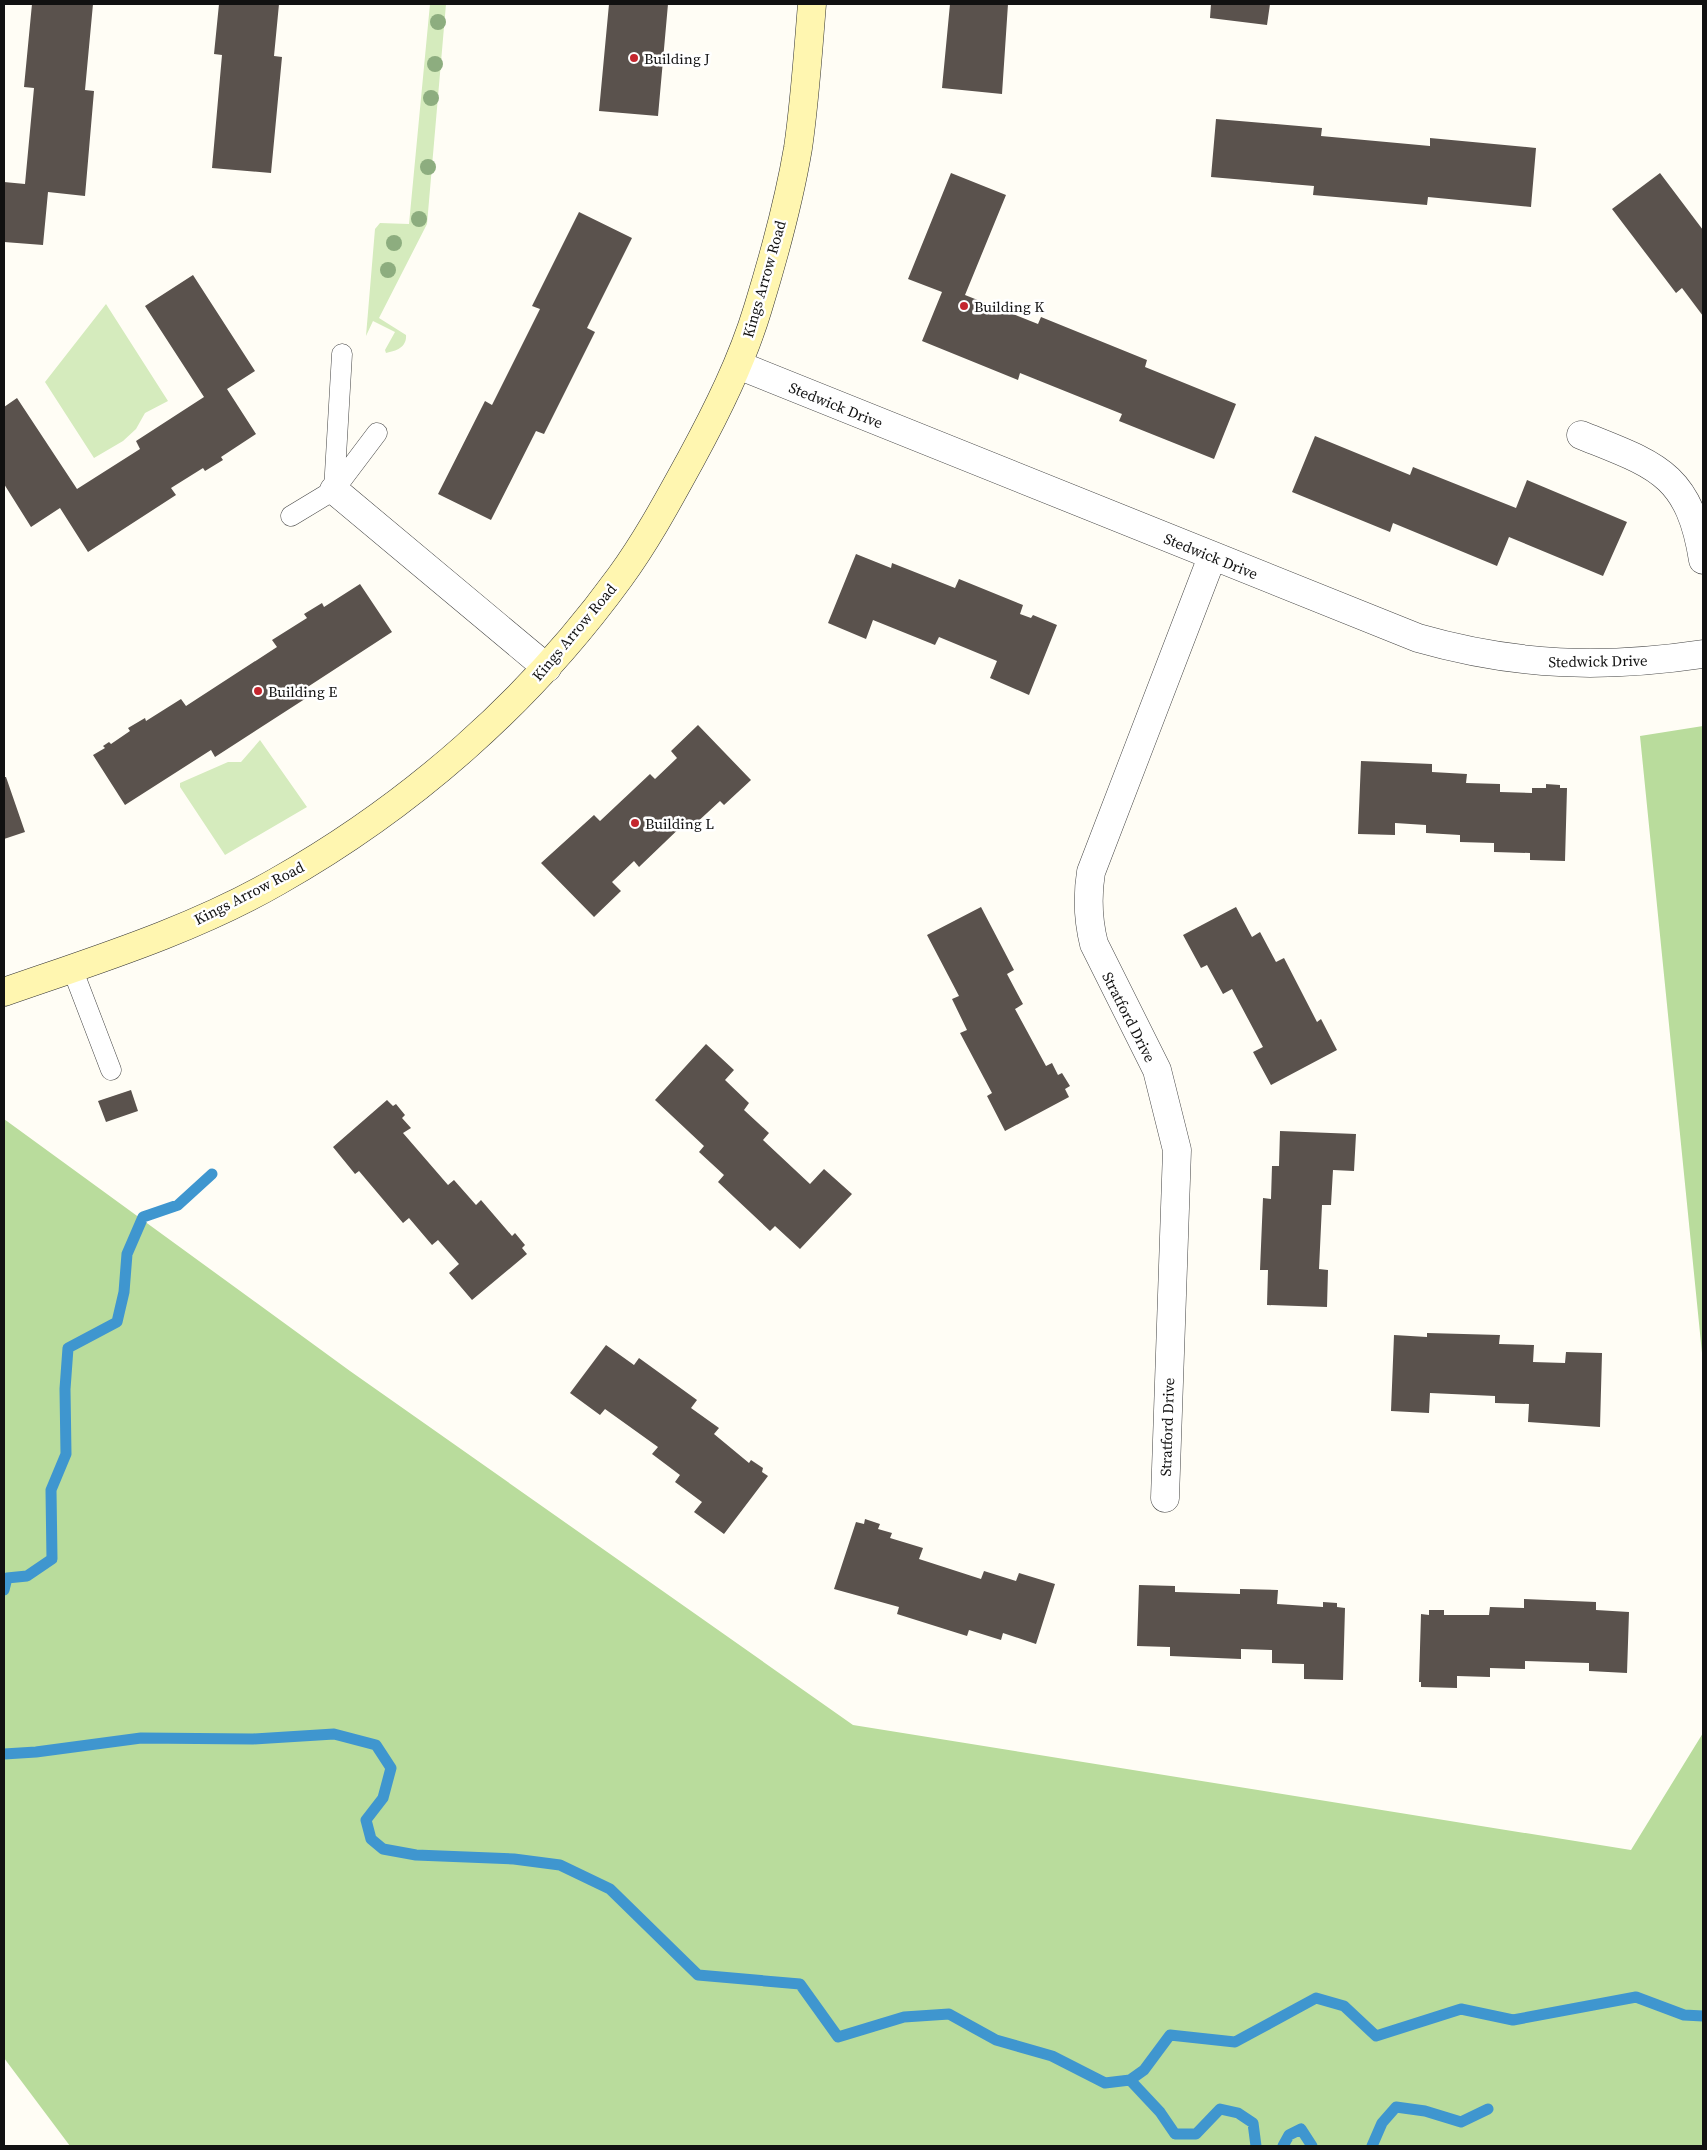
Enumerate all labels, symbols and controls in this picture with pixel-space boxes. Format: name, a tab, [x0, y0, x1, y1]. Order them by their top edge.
place label: Building J	[644, 48, 710, 69]
marker: Building J	[628, 52, 640, 64]
street label: Kings Arrow Road	[737, 217, 791, 340]
place label: Building K	[974, 296, 1044, 317]
marker: Building K	[958, 300, 970, 312]
street label: Stedwick Drive	[786, 377, 886, 433]
street label: Stedwick Drive	[1161, 528, 1261, 584]
street label: Kings Arrow Road	[527, 579, 621, 685]
street label: Stedwick Drive	[1548, 650, 1648, 672]
place label: Building E	[268, 681, 337, 702]
marker: Building E	[252, 685, 264, 697]
place label: Building L	[645, 813, 714, 834]
marker: Building L	[629, 817, 641, 829]
street label: Kings Arrow Road	[190, 856, 308, 930]
street label: Stratford Drive	[1097, 968, 1161, 1066]
street label: Stratford Drive	[1155, 1377, 1179, 1477]

